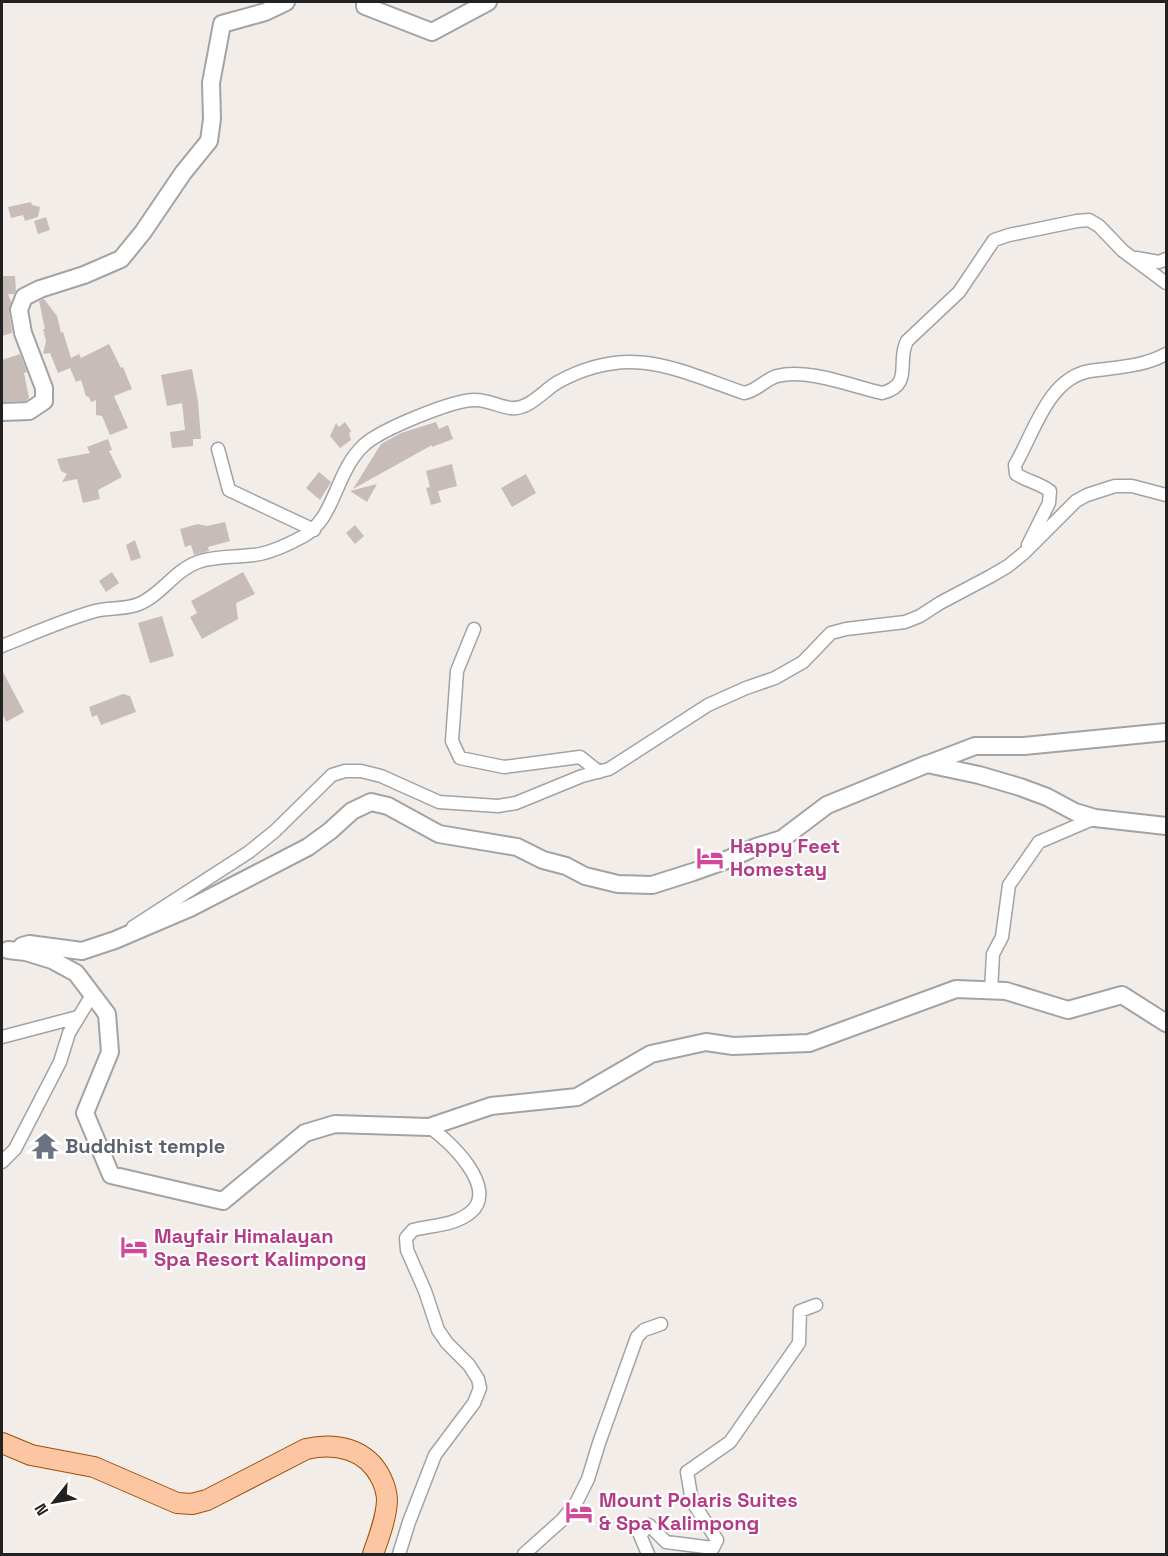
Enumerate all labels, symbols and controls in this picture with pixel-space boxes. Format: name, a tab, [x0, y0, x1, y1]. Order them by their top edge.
place label: Happy Feet Homestay	[730, 833, 840, 882]
hotel icon: Happy Feet Homestay	[695, 843, 725, 873]
temple icon: Buddhist temple	[30, 1131, 60, 1161]
place label: Buddhist temple	[65, 1133, 225, 1159]
place label: Mayfair Himalayan Spa Resort Kalimpong	[154, 1223, 366, 1272]
hotel icon: Mayfair Himalayan Spa Resort Kalimpong	[119, 1232, 149, 1262]
north arrow	[24, 1472, 84, 1532]
place label: Mount Polaris Suites & Spa Kalimpong	[599, 1487, 798, 1536]
hotel icon: Mount Polaris Suites & Spa Kalimpong	[564, 1497, 594, 1527]
text: N	[30, 1499, 53, 1519]

